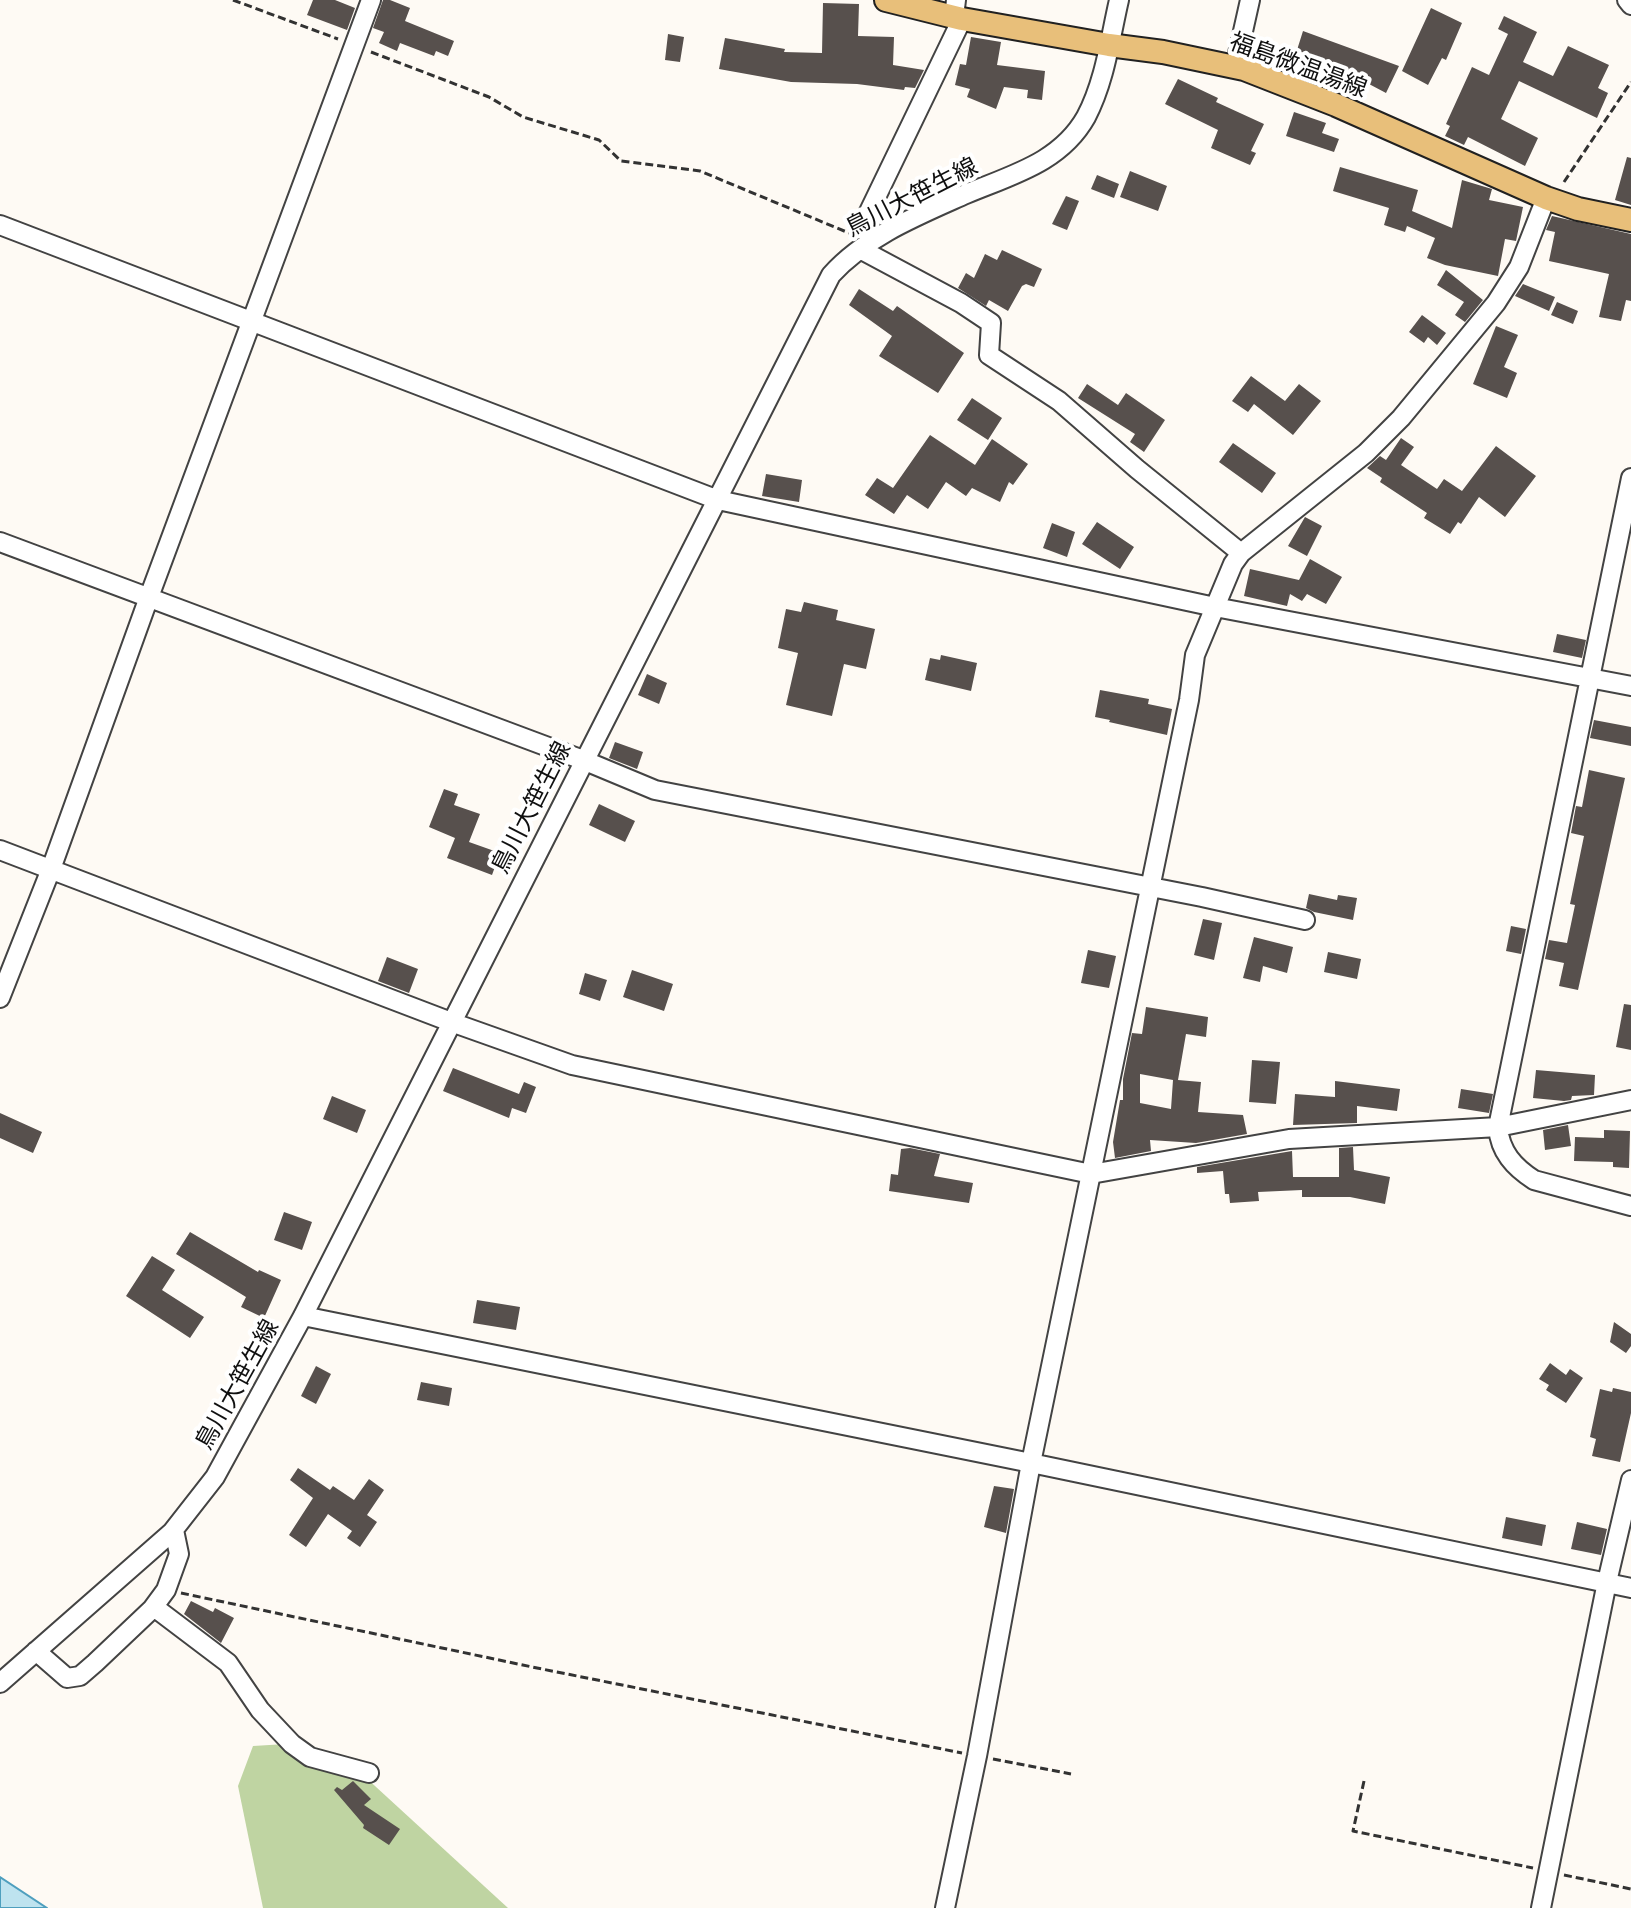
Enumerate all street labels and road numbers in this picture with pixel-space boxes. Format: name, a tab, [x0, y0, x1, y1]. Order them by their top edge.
street label: 福島微温湯線	[1225, 28, 1371, 104]
street label: 鳥川大笹生線	[841, 152, 983, 244]
street label: 鳥川大笹生線	[486, 737, 578, 879]
street label: 鳥川大笹生線	[190, 1315, 286, 1455]

